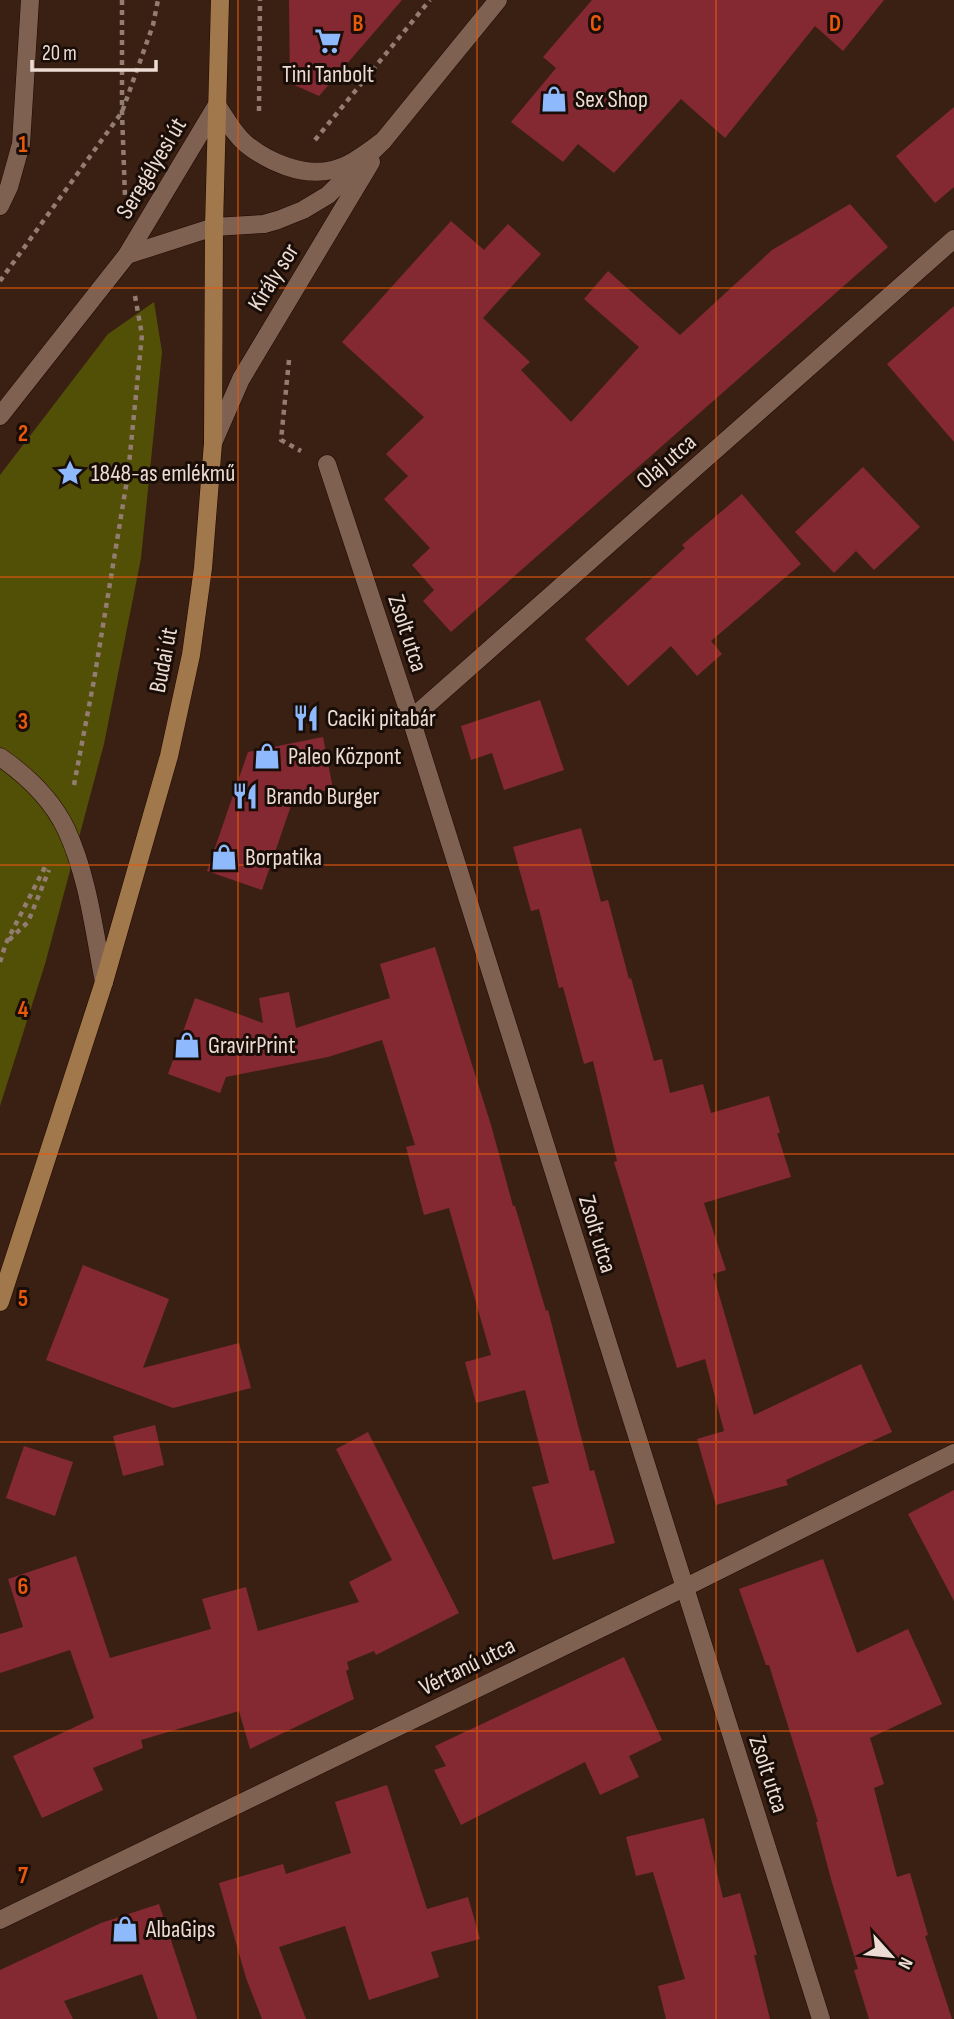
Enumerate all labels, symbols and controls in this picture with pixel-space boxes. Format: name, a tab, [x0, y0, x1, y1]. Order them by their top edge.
text: B	[353, 10, 364, 38]
text: C	[590, 10, 602, 38]
text: D	[829, 10, 841, 38]
supermarket icon: Tini Tanbolt	[313, 26, 343, 56]
scale bar	[32, 28, 156, 72]
text: 20 m	[42, 41, 77, 66]
place label: Tini Tanbolt	[282, 60, 374, 89]
shop icon: Sex Shop	[539, 84, 569, 114]
place label: Sex Shop	[575, 85, 648, 114]
street label: Seregélyesi út	[110, 113, 193, 224]
text: 1	[18, 131, 28, 159]
street label: Király sor	[241, 238, 305, 316]
text: 2	[18, 420, 28, 448]
street label: Olaj utca	[631, 428, 702, 495]
place icon: 1848-as emlékmű	[55, 458, 85, 488]
place label: 1848-as emlékmű	[91, 459, 235, 488]
street label: Zsolt utca	[381, 591, 434, 675]
street label: Budai út	[143, 625, 184, 695]
restaurant icon: Caciki pitabár	[291, 703, 321, 733]
place label: Caciki pitabár	[327, 704, 436, 733]
text: 3	[18, 708, 28, 736]
shop icon: Paleo Központ	[252, 741, 282, 771]
place label: Paleo Központ	[288, 742, 401, 771]
restaurant icon: Brando Burger	[230, 781, 260, 811]
place label: Brando Burger	[266, 782, 380, 811]
shop icon: Borpatika	[209, 842, 239, 872]
place label: Borpatika	[245, 843, 322, 872]
text: 4	[18, 996, 29, 1024]
shop icon: GravirPrint	[172, 1030, 202, 1060]
place label: GravirPrint	[208, 1031, 295, 1060]
street label: Zsolt utca	[572, 1192, 623, 1276]
text: 5	[18, 1285, 28, 1313]
text: 6	[18, 1573, 28, 1601]
street label: Vértanú utca	[415, 1631, 520, 1702]
street label: Zsolt utca	[742, 1732, 795, 1816]
text: 7	[18, 1862, 28, 1890]
shop icon: AlbaGips	[110, 1914, 140, 1944]
place label: AlbaGips	[145, 1915, 215, 1944]
north arrow	[856, 1921, 926, 1991]
text: N	[892, 1953, 917, 1973]

